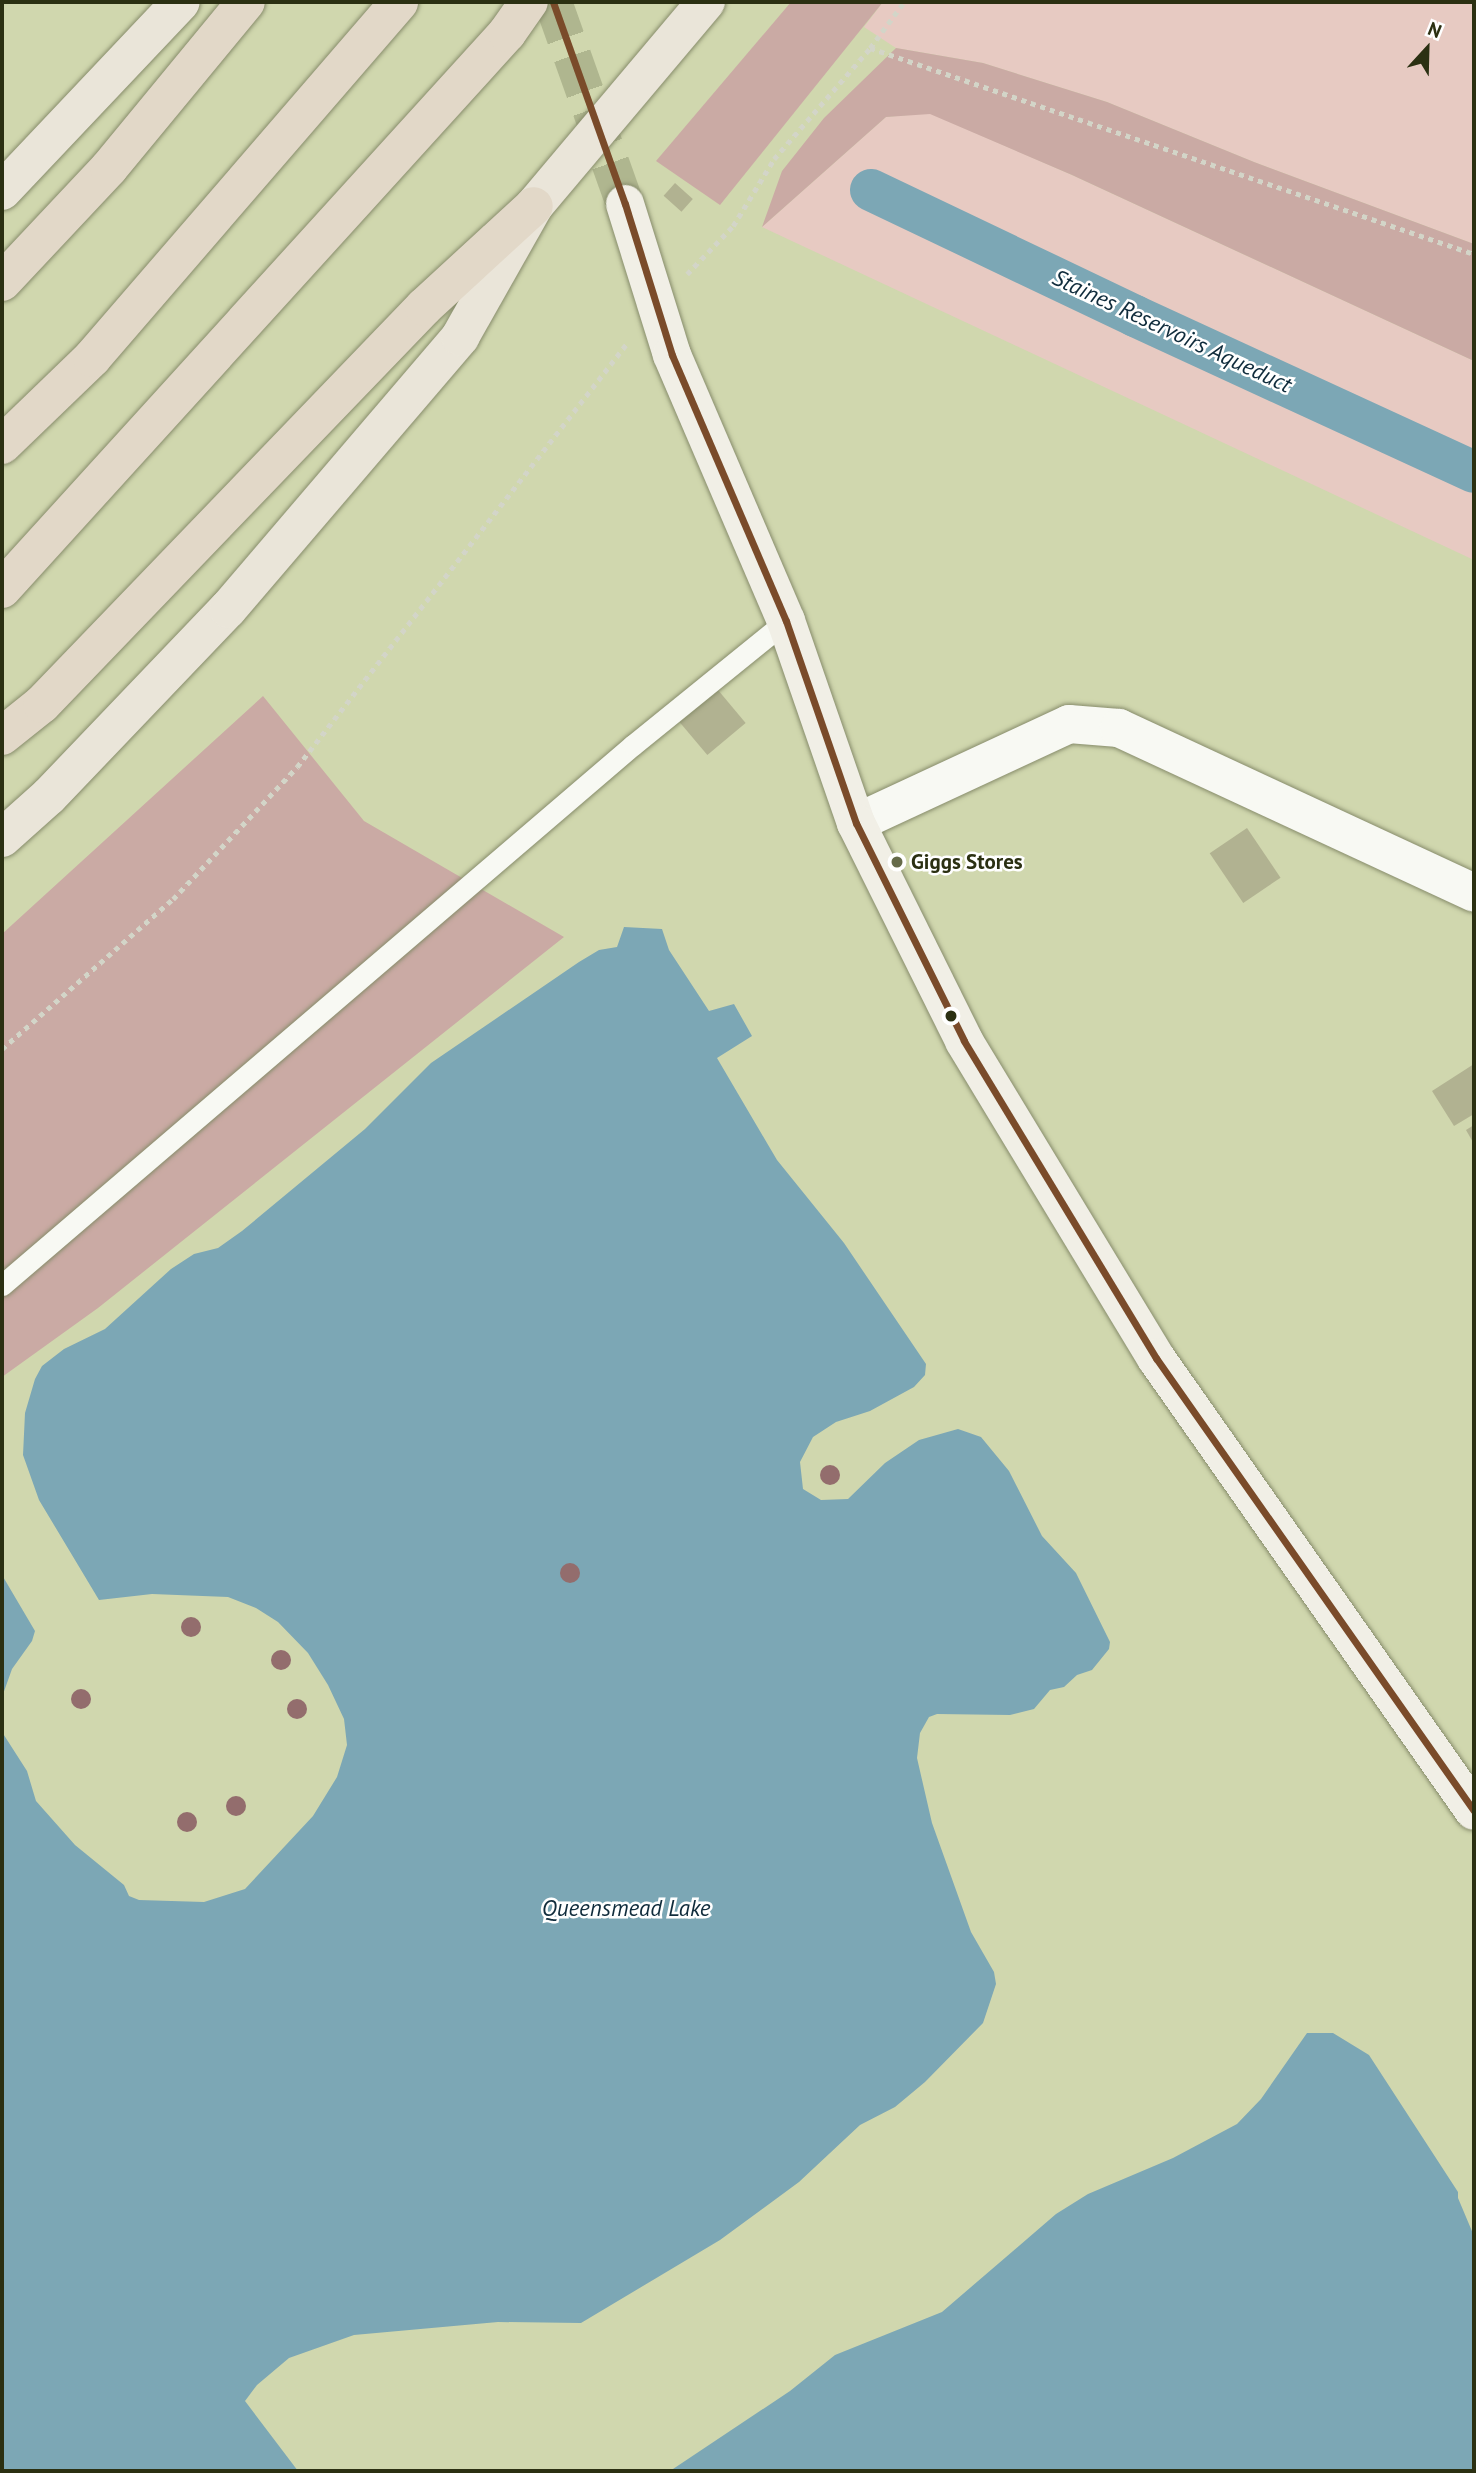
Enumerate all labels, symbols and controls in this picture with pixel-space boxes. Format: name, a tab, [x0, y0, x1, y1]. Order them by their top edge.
north arrow	[1392, 14, 1462, 84]
text: N	[1425, 16, 1445, 43]
water label: Staines Reservoirs Aqueduct	[1048, 263, 1296, 399]
place label: Giggs Stores	[911, 849, 1023, 875]
marker: Giggs Stores	[889, 854, 905, 870]
unlabelled marker	[944, 1009, 958, 1023]
water label: Queensmead Lake	[542, 1894, 710, 1922]

